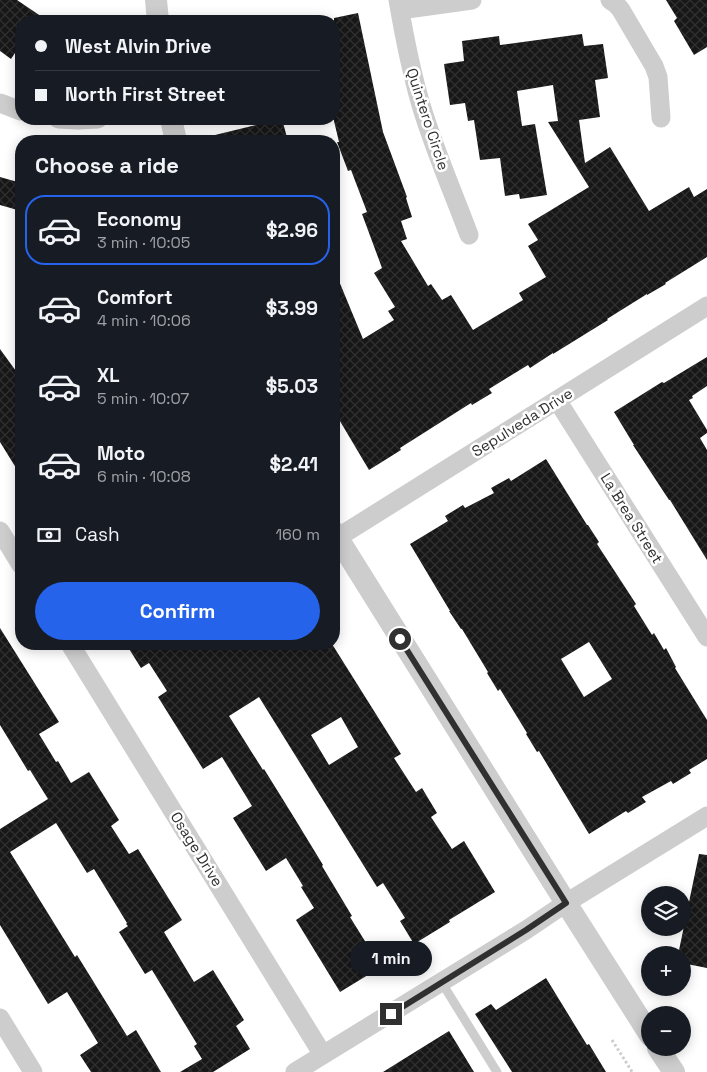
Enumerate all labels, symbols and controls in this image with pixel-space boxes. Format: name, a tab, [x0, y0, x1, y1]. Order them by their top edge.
text: West Alvin Drive	[65, 34, 211, 59]
street label: Quintero Circle	[403, 66, 453, 173]
text: North First Street	[65, 82, 225, 107]
text: Choose a ride	[35, 151, 179, 179]
text: Economy	[97, 207, 181, 232]
icon: car	[37, 208, 82, 253]
text: $2.96	[266, 218, 318, 243]
text: 3 min · 10:05	[97, 232, 190, 253]
text: Comfort	[97, 285, 173, 310]
icon: car	[37, 286, 82, 331]
text: $3.99	[266, 296, 318, 321]
text: 4 min · 10:06	[97, 310, 191, 331]
text: XL	[97, 363, 120, 388]
icon: car	[37, 364, 82, 409]
text: $5.03	[266, 374, 318, 399]
street label: Sepulveda Drive	[468, 383, 576, 461]
text: 5 min · 10:07	[97, 388, 189, 409]
text: Moto	[97, 441, 145, 466]
icon: car	[37, 442, 82, 487]
text: $2.41	[270, 452, 318, 477]
text: 6 min · 10:08	[97, 466, 191, 487]
street label: La Brea Street	[597, 469, 667, 567]
icon: cash	[35, 521, 63, 549]
text: Cash	[75, 522, 120, 547]
text: 160 m	[275, 524, 320, 545]
button: Confirm	[35, 582, 320, 640]
route start	[389, 628, 411, 650]
street label: Osage Drive	[167, 808, 228, 890]
map controls	[641, 886, 691, 1056]
button: layers	[641, 886, 691, 936]
callout: 1 min	[350, 942, 432, 976]
button: +	[641, 946, 691, 996]
text: 1 min	[371, 948, 411, 969]
route end	[380, 1003, 402, 1025]
button: −	[641, 1006, 691, 1056]

